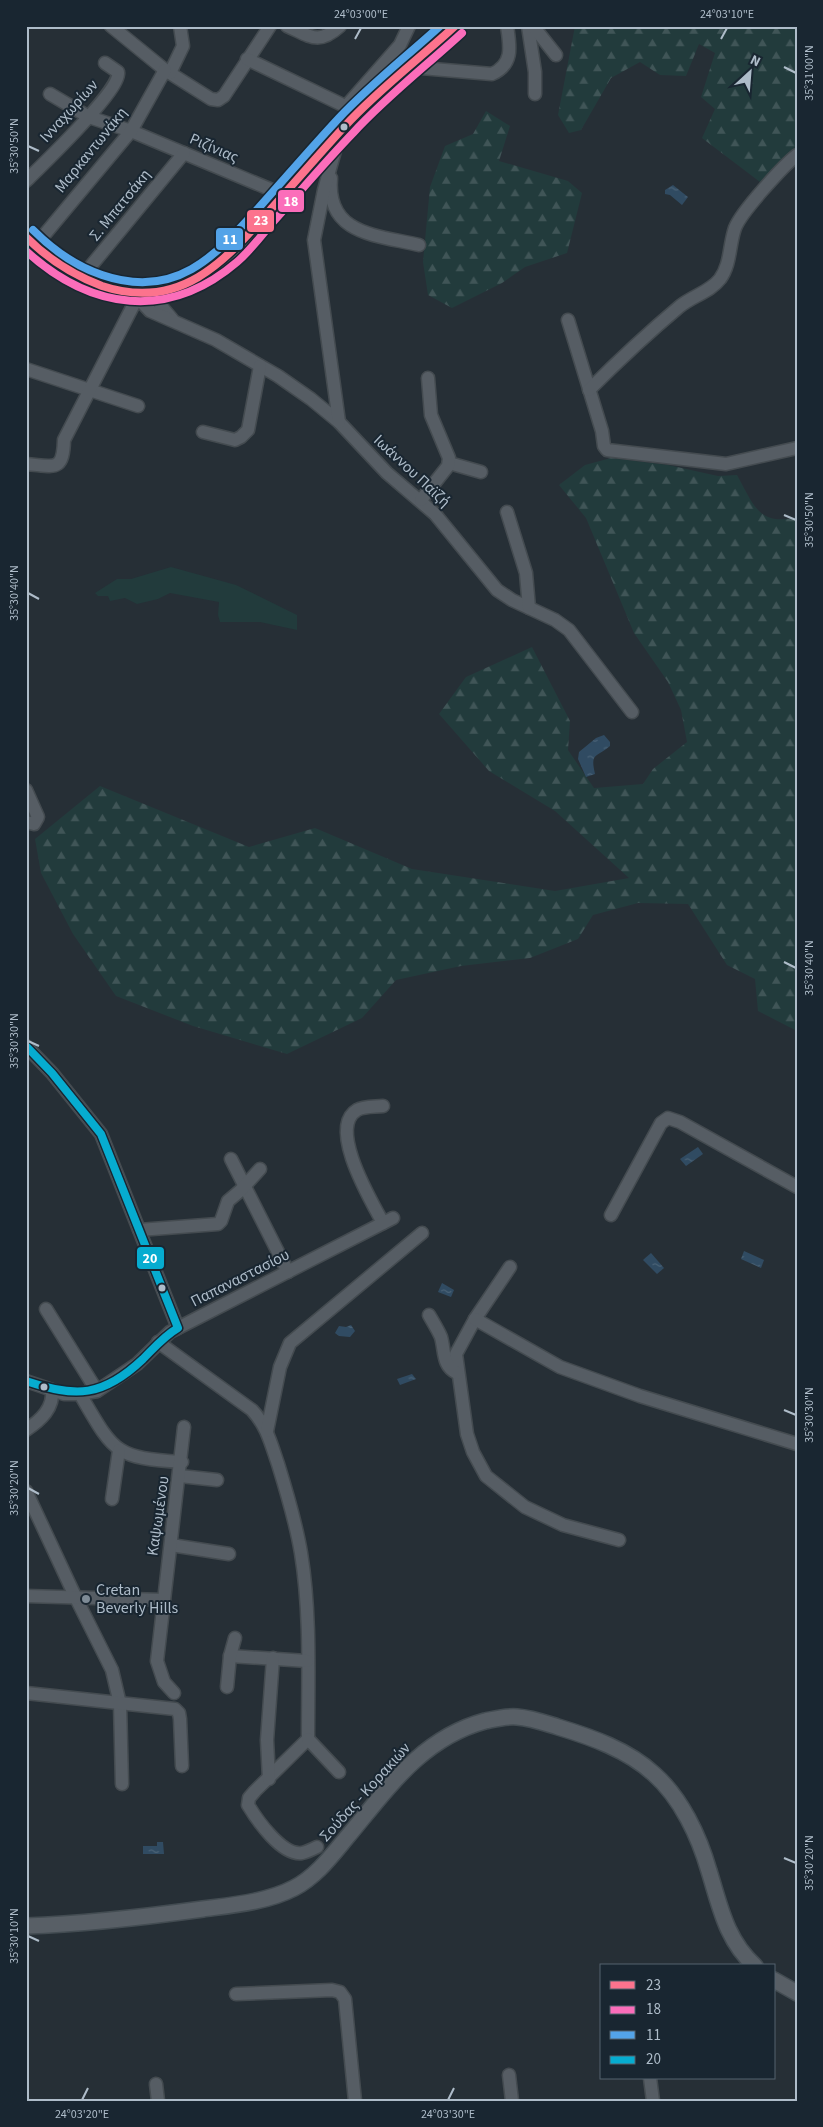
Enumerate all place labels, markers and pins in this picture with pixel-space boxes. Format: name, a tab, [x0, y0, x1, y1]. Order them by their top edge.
unlabelled marker	[339, 122, 349, 132]
unlabelled marker	[157, 1283, 167, 1293]
unlabelled marker	[39, 1382, 49, 1392]
place label: Cretan Beverly Hills	[96, 1579, 179, 1619]
marker: Cretan Beverly Hills	[80, 1593, 92, 1605]

